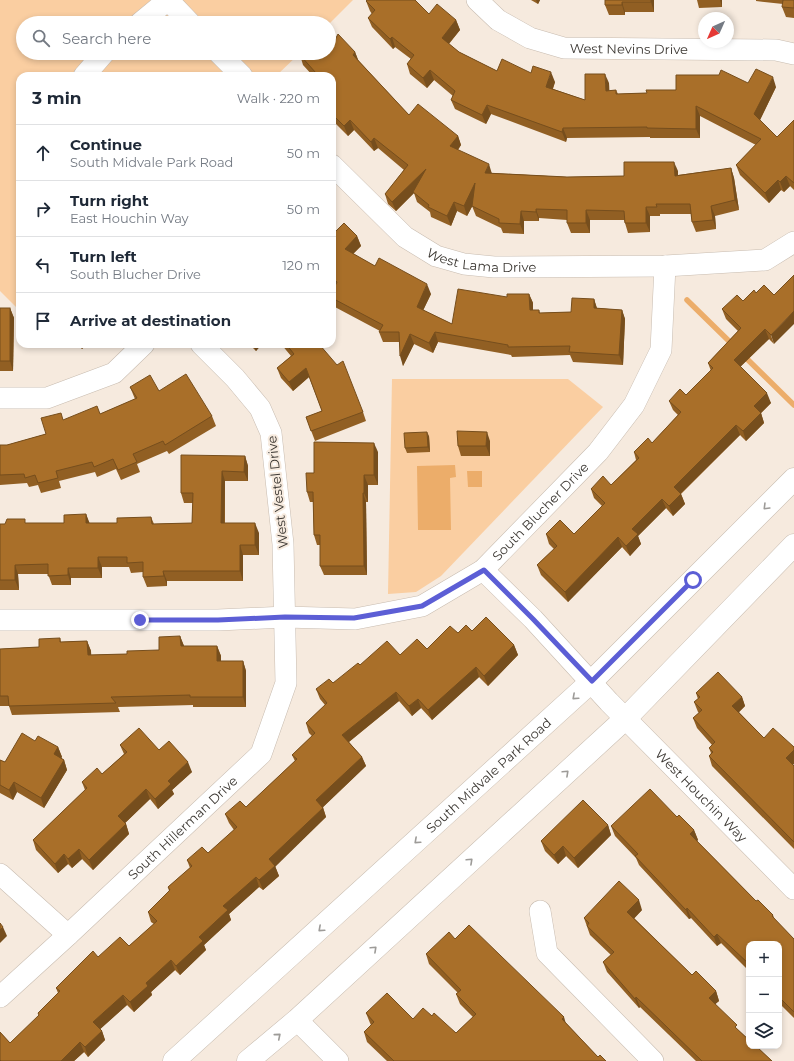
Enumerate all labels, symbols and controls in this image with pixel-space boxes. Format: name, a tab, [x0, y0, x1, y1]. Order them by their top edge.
north arrow	[698, 12, 734, 48]
search box	[16, 16, 336, 60]
icon: search	[30, 27, 52, 49]
text: Search here	[62, 29, 151, 48]
street label: West Nevins Drive	[570, 40, 688, 57]
text: 3 min	[32, 88, 82, 108]
text: Walk · 220 m	[237, 90, 320, 106]
text: Continue	[70, 135, 142, 154]
icon: ahead	[32, 142, 54, 164]
text: 50 m	[287, 145, 320, 161]
text: South Midvale Park Road	[70, 154, 233, 170]
text: Turn right	[70, 191, 149, 210]
icon: right	[32, 198, 54, 220]
text: 50 m	[287, 201, 320, 217]
text: East Houchin Way	[70, 210, 189, 226]
street label: West Lama Drive	[424, 244, 537, 275]
text: Turn left	[70, 247, 137, 266]
icon: left	[32, 254, 54, 276]
text: 120 m	[282, 257, 320, 273]
text: South Blucher Drive	[70, 266, 201, 282]
icon: arrive	[32, 310, 54, 332]
text: Arrive at destination	[70, 311, 231, 330]
street label: West Vestel Drive	[263, 435, 291, 549]
street label: South Blucher Drive	[489, 459, 592, 564]
one-way arrow	[763, 502, 771, 510]
route start	[684, 571, 702, 589]
route end	[131, 611, 149, 629]
one-way arrow	[572, 692, 580, 700]
street label: South Midvale Park Road	[423, 714, 554, 836]
street label: West Houchin Way	[652, 746, 751, 846]
one-way arrow	[561, 770, 569, 778]
street label: South Hillerman Drive	[124, 772, 241, 883]
one-way arrow	[414, 837, 422, 844]
one-way arrow	[465, 858, 473, 866]
one-way arrow	[318, 924, 326, 932]
map controls	[746, 941, 782, 1049]
button: +	[746, 941, 782, 977]
one-way arrow	[370, 947, 377, 954]
button: −	[746, 977, 782, 1013]
button: layers	[746, 1013, 782, 1049]
one-way arrow	[273, 1033, 281, 1040]

